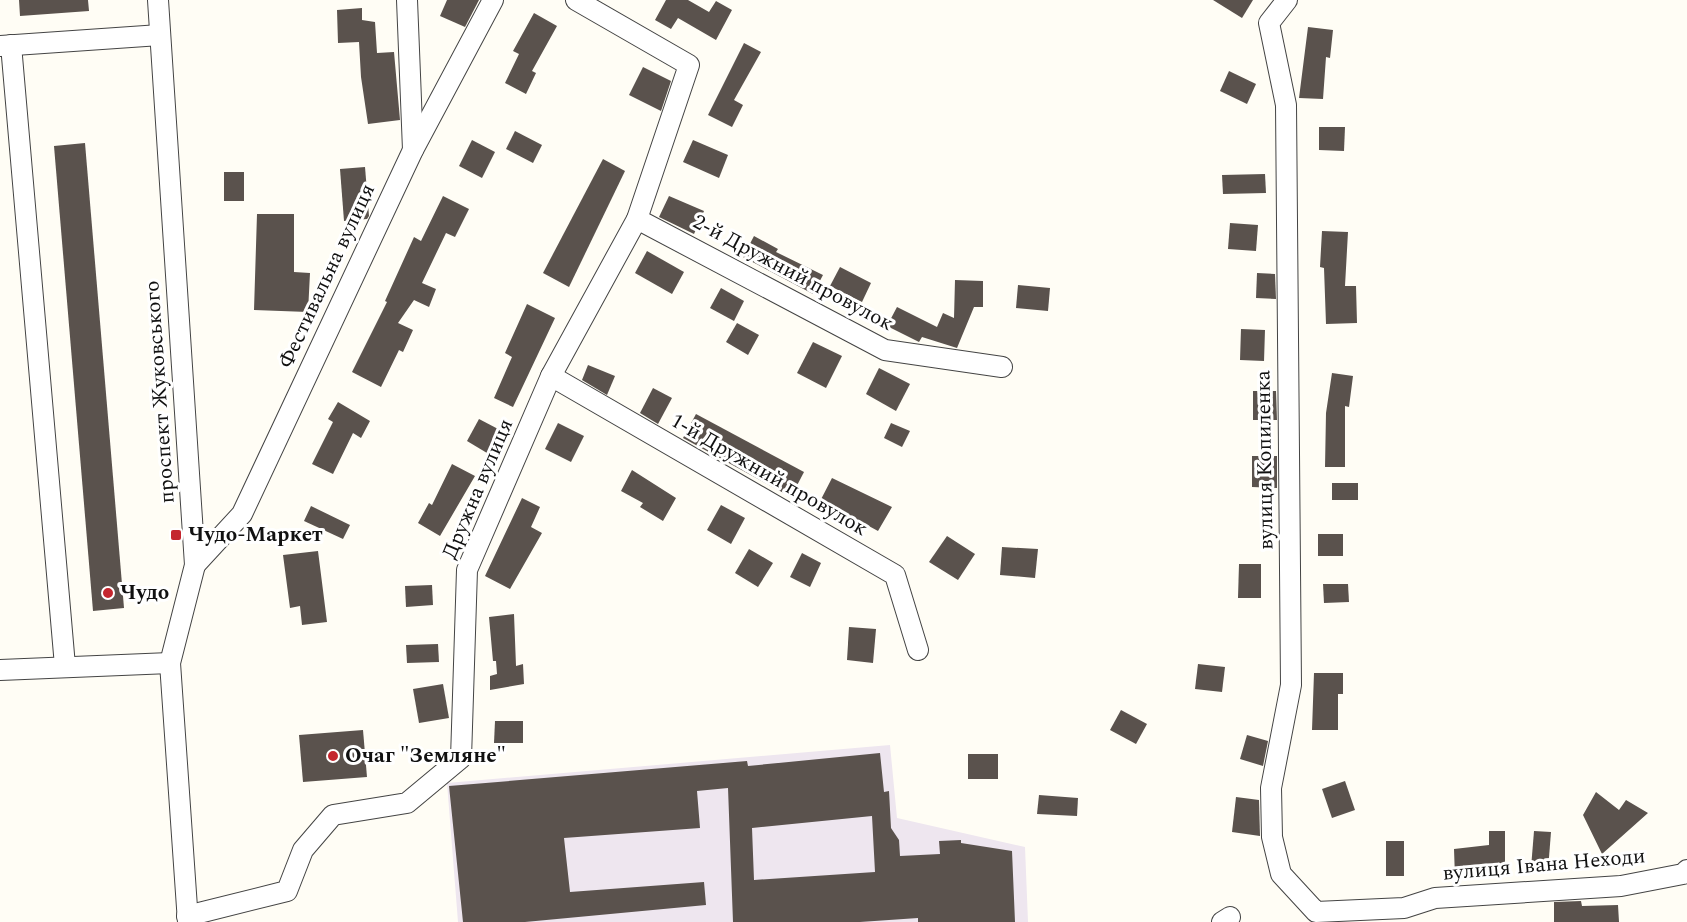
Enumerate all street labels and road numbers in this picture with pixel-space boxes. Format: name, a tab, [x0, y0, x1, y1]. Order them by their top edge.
street label: Фестивальна вулиця	[270, 179, 384, 373]
street label: 2-й Дружний провулок	[687, 206, 899, 340]
street label: проспект Жуковського	[136, 280, 184, 504]
street label: вулиця Копиленка	[1247, 369, 1283, 550]
street label: 1-й Дружний провулок	[664, 405, 874, 545]
street label: Дружна вулиця	[434, 414, 522, 564]
street label: вулиця Івана Неходи	[1441, 840, 1647, 890]

